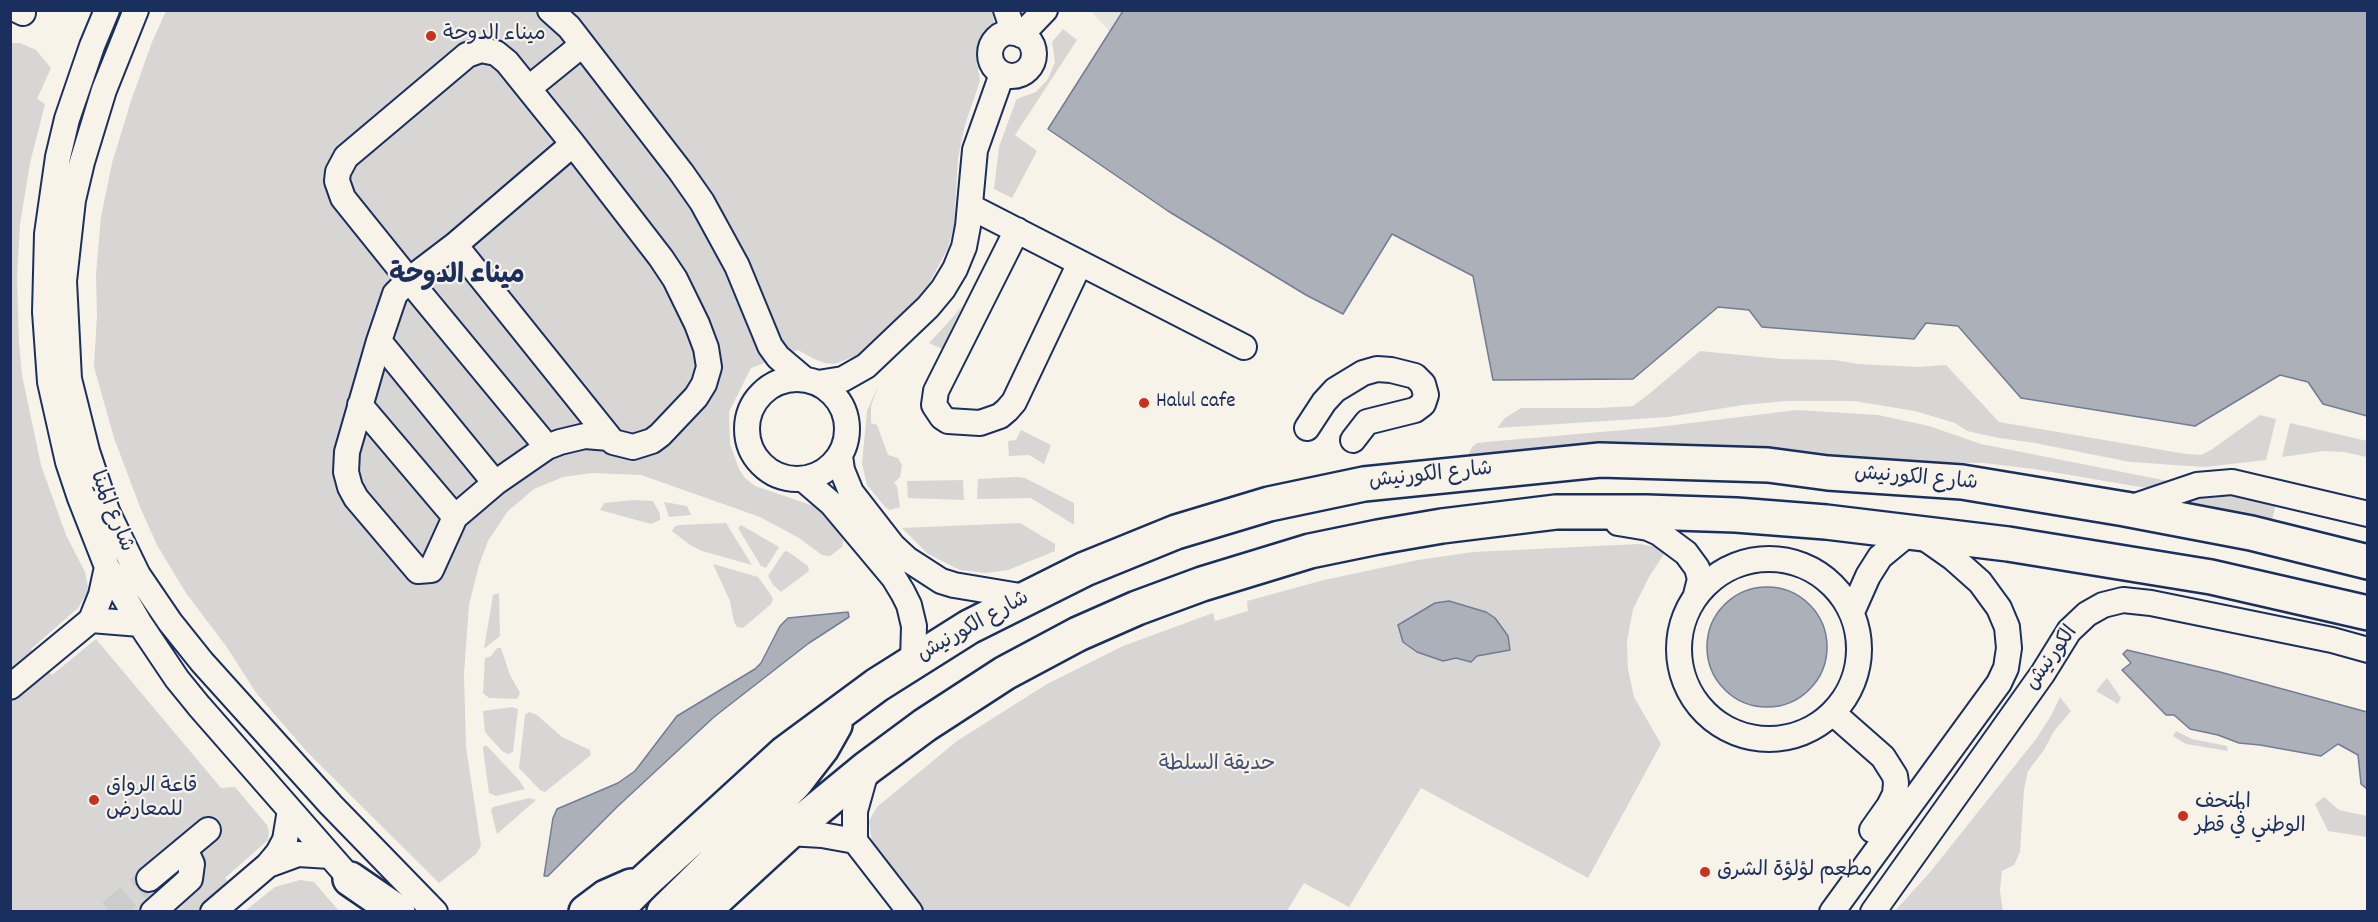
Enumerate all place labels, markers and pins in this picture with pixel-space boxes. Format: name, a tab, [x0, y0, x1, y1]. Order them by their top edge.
place label: ميناء الدوحة	[443, 23, 546, 49]
marker: ميناء الدوحة	[424, 29, 438, 43]
place label: Halul cafe	[1156, 390, 1235, 416]
marker: Halul cafe	[1137, 396, 1151, 410]
place label: قاعة الرواق للمعارض	[106, 775, 197, 825]
place label: المتحف الوطني في قطر	[2195, 791, 2306, 841]
marker: قاعة الرواق للمعارض	[87, 793, 101, 807]
marker: المتحف الوطني في قطر	[2176, 809, 2190, 823]
place label: مطعم لؤلؤة الشرق	[1717, 859, 1872, 885]
marker: مطعم لؤلؤة الشرق	[1698, 865, 1712, 879]

